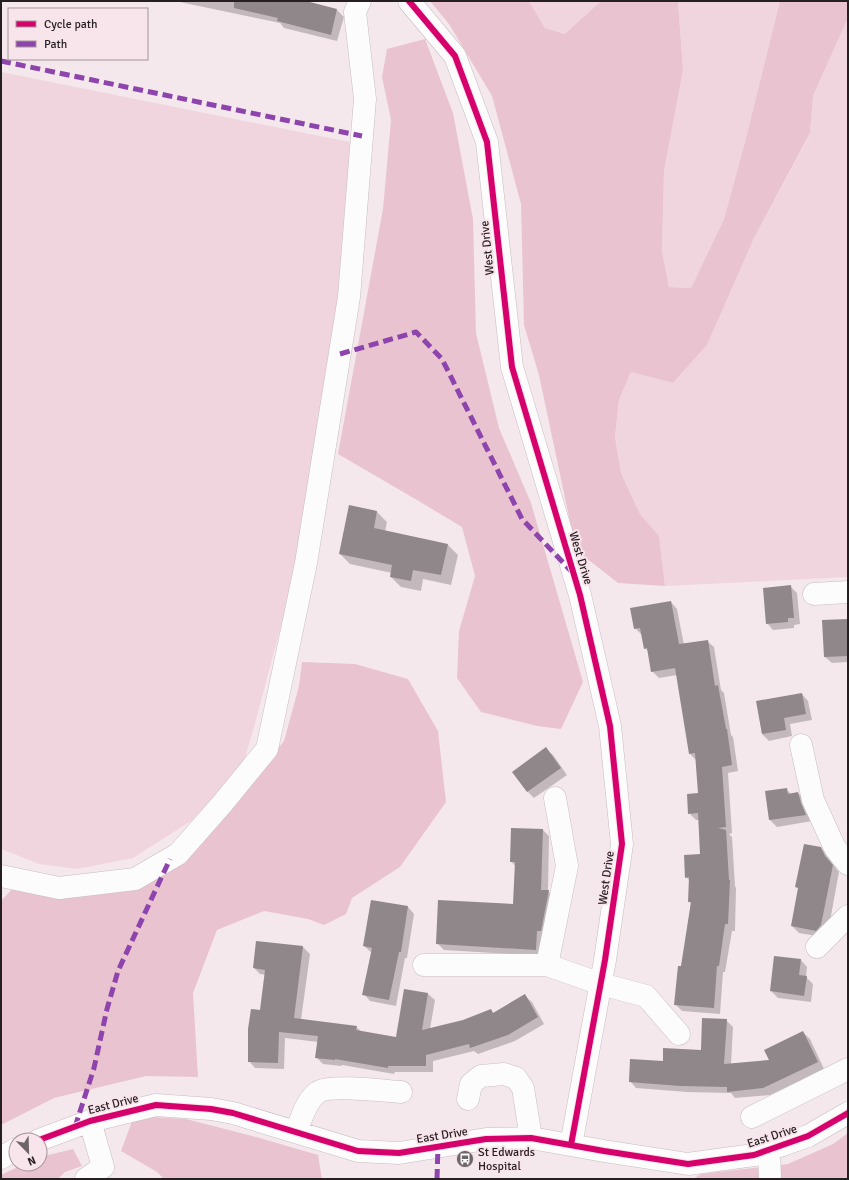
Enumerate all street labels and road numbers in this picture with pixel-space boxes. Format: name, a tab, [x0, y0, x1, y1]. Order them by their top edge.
street label: West Drive	[477, 220, 498, 276]
street label: West Drive	[565, 530, 596, 586]
street label: West Drive	[595, 850, 618, 906]
street label: East Drive	[86, 1091, 140, 1118]
street label: East Drive	[745, 1121, 799, 1152]
street label: East Drive	[415, 1124, 469, 1147]

